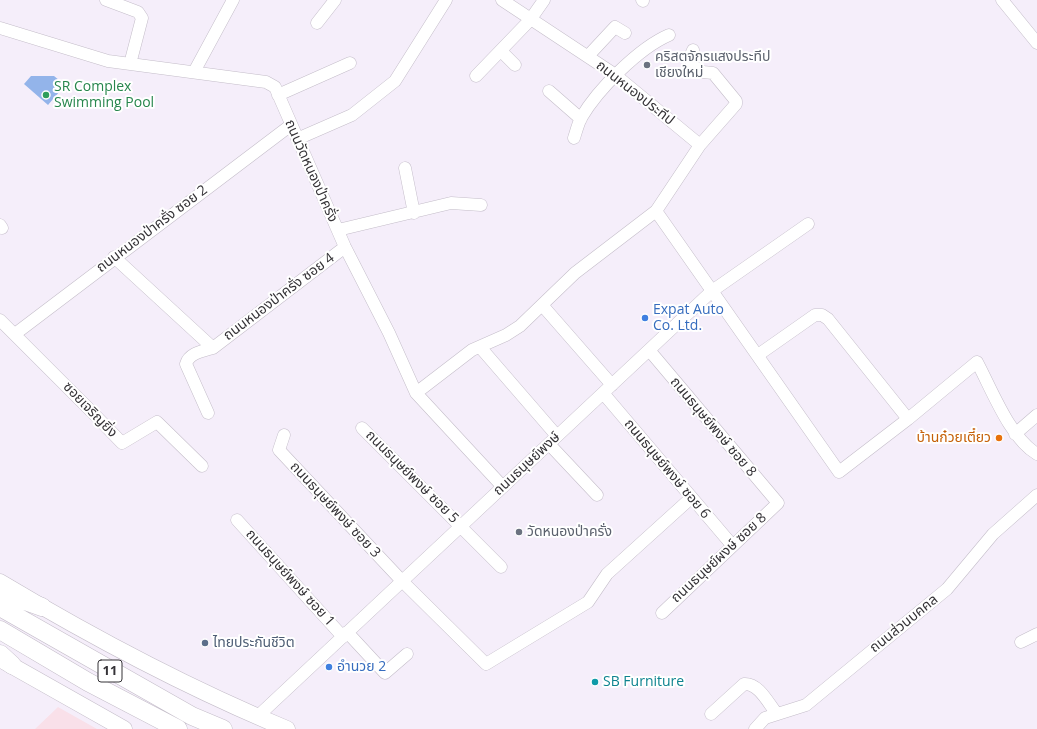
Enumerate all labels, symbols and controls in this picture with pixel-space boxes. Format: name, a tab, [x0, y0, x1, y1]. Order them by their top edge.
place label: คริสตจักรแสงประทีป เชียงใหม่	[655, 49, 770, 82]
street label: ถนนหนองประทีป	[592, 57, 678, 129]
marker: คริสตจักรแสงประทีป เชียงใหม่	[642, 60, 652, 70]
place label: SR Complex Swimming Pool	[54, 79, 154, 112]
marker: SR Complex Swimming Pool	[41, 90, 51, 100]
street label: ถนนวัดหนองป่าครั่ง	[281, 117, 341, 225]
street label: ถนนหนองป่าครั่ง ซอย 2	[93, 182, 211, 276]
street label: ถนนหนองป่าครั่ง ซอย 4	[220, 250, 338, 344]
place label: Expat Auto Co. Ltd.	[653, 302, 724, 334]
marker: Expat Auto Co. Ltd.	[640, 313, 650, 323]
street label: ถนนธนุษย์พงษ์ ซอย 8	[666, 374, 760, 480]
street label: ซอยเจริญยิ่ง	[59, 379, 121, 441]
street label: ถนนธนุษย์พงษ์ ซอย 6	[620, 416, 714, 522]
street label: ถนนธนุษย์พงษ์ ซอย 5	[362, 427, 462, 527]
street label: ถนนธนุษย์พงษ์	[490, 429, 564, 499]
place label: บ้านก๋วยเตี๋ยว	[917, 430, 991, 446]
marker: บ้านก๋วยเตี๋ยว	[994, 433, 1004, 443]
street label: ถนนธนุษย์พงษ์ ซอย 3	[286, 459, 384, 561]
street label: ถนนธนุษย์ผงษ์ ซอย 8	[668, 510, 770, 606]
place label: วัดหนองป่าครั่ง	[527, 524, 612, 540]
street label: ถนนธนุษย์พงษ์ ซอย 1	[242, 526, 338, 630]
marker: วัดหนองป่าครั่ง	[514, 527, 524, 537]
street label: ถนนส่วนบคคล	[867, 591, 941, 657]
place label: ไทยประกันชีวิต	[213, 635, 295, 651]
marker: ไทยประกันชีวิต	[200, 638, 210, 648]
place label: อำนวย 2	[337, 659, 386, 675]
road number: 11	[98, 660, 122, 682]
marker: อำนวย 2	[324, 662, 334, 672]
place label: SB Furniture	[603, 674, 684, 690]
marker: SB Furniture	[590, 677, 600, 687]

